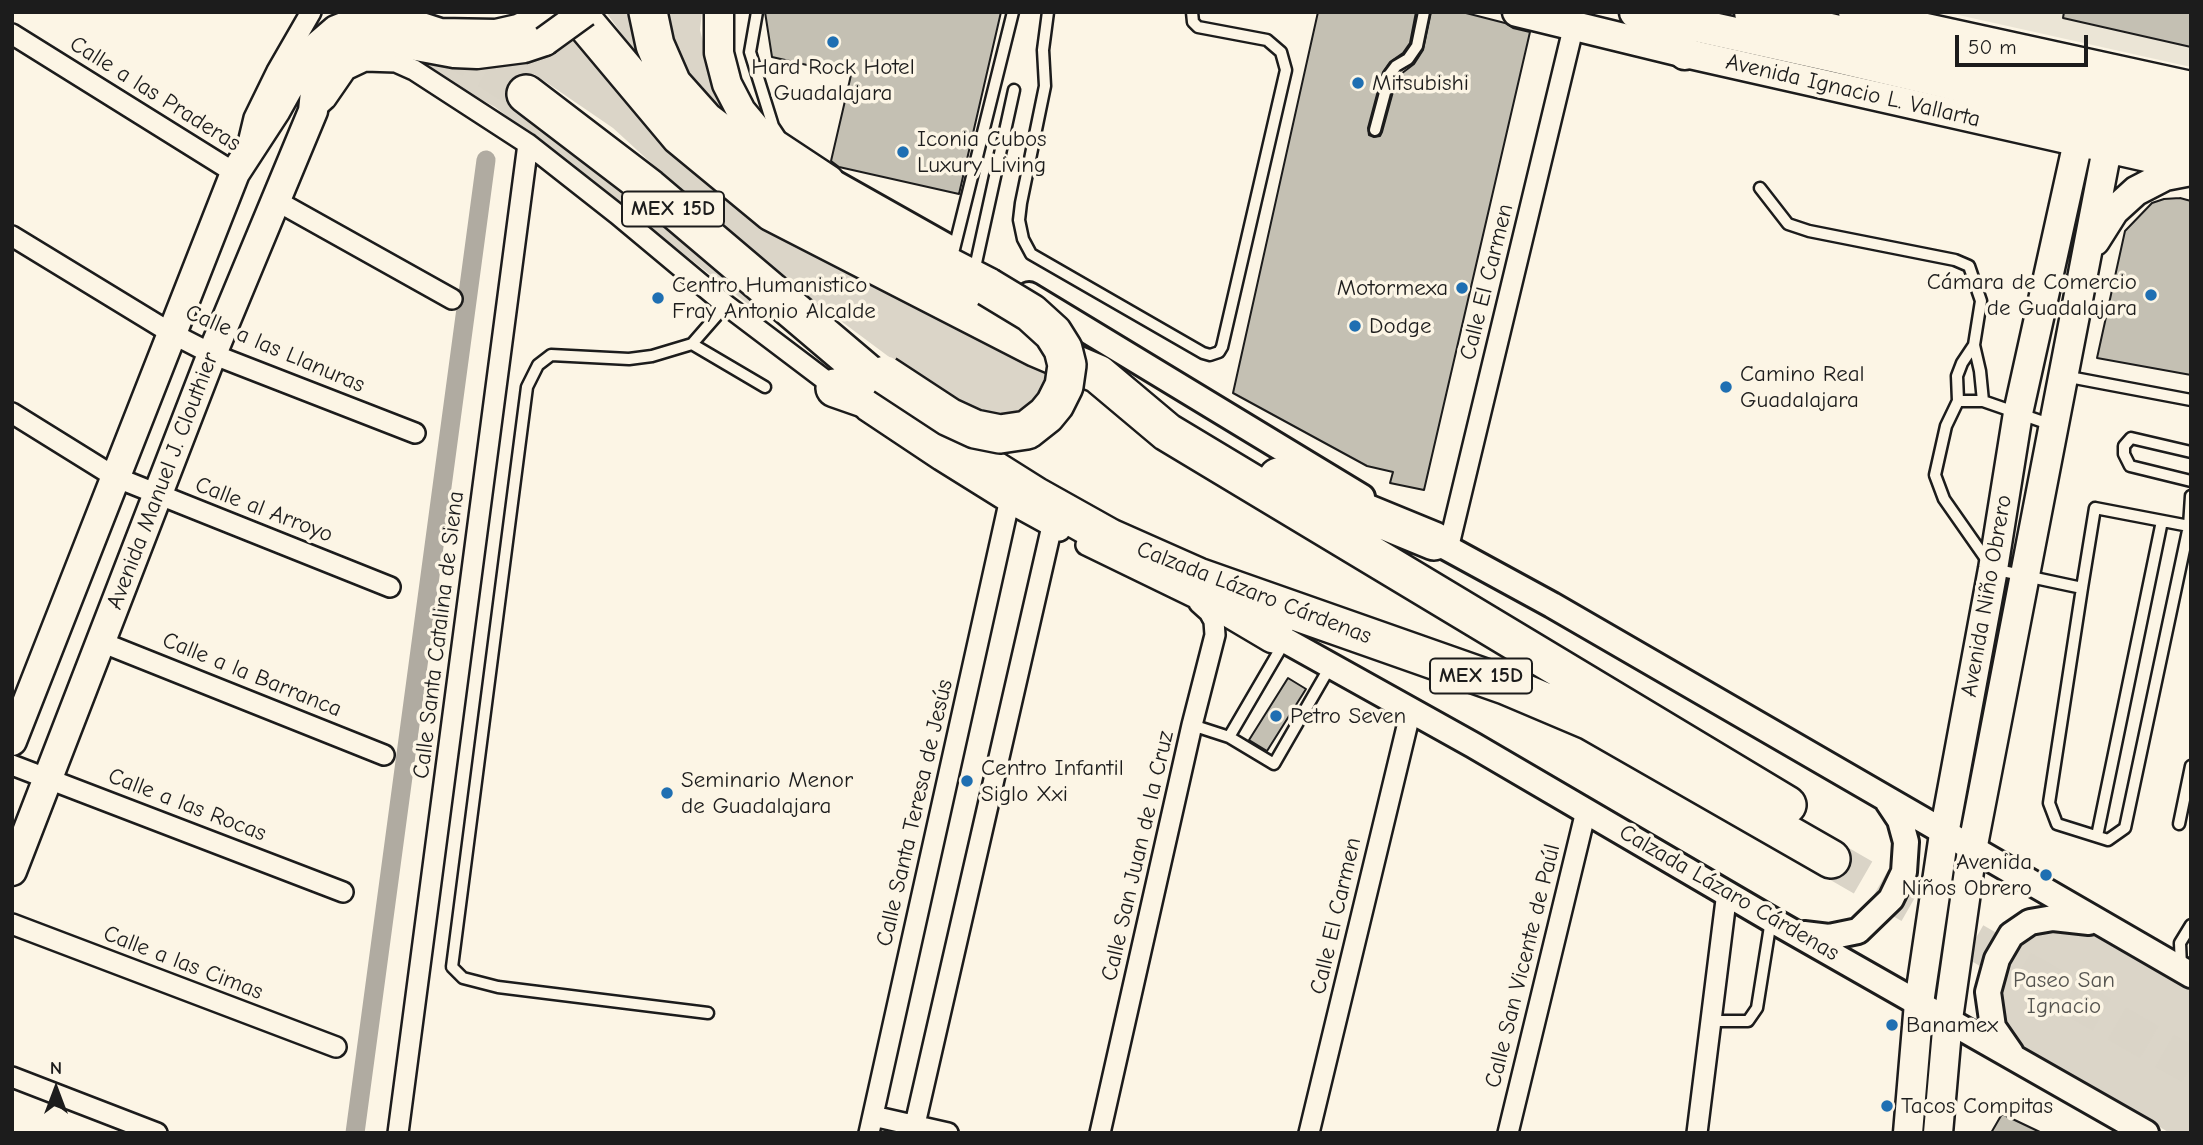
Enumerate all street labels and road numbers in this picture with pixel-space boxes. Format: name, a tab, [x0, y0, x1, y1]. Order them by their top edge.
street label: Calle a las Praderas	[64, 30, 246, 158]
street label: Avenida Ignacio L. Vallarta	[1723, 48, 1983, 134]
road number: MEX 15D	[622, 192, 724, 227]
street label: Calle El Carmen	[1454, 201, 1520, 363]
street label: Calle a las Llanuras	[181, 299, 369, 399]
street label: Avenida Manuel J. Clouthier	[101, 349, 225, 613]
street label: Calle al Arroyo	[191, 471, 337, 549]
street label: Calle Santa Catalina de Siena	[408, 490, 470, 780]
street label: Avenida Niño Obrero	[1956, 493, 2018, 699]
street label: Calzada Lázaro Cárdenas	[1133, 535, 1375, 651]
street label: Calle a la Barranca	[158, 626, 346, 724]
road number: MEX 15D	[1430, 658, 1532, 694]
street label: Calle Santa Teresa de Jesús	[871, 677, 959, 949]
street label: Calle San Juan de la Cruz	[1096, 728, 1180, 984]
street label: Calle a las Rocas	[104, 762, 270, 848]
street label: Calzada Lázaro Cárdenas	[1614, 819, 1844, 967]
street label: Calle El Carmen	[1305, 835, 1367, 997]
street label: Calle San Vicente de Paúl	[1479, 841, 1567, 1091]
street label: Calle a las Cimas	[99, 920, 267, 1006]

